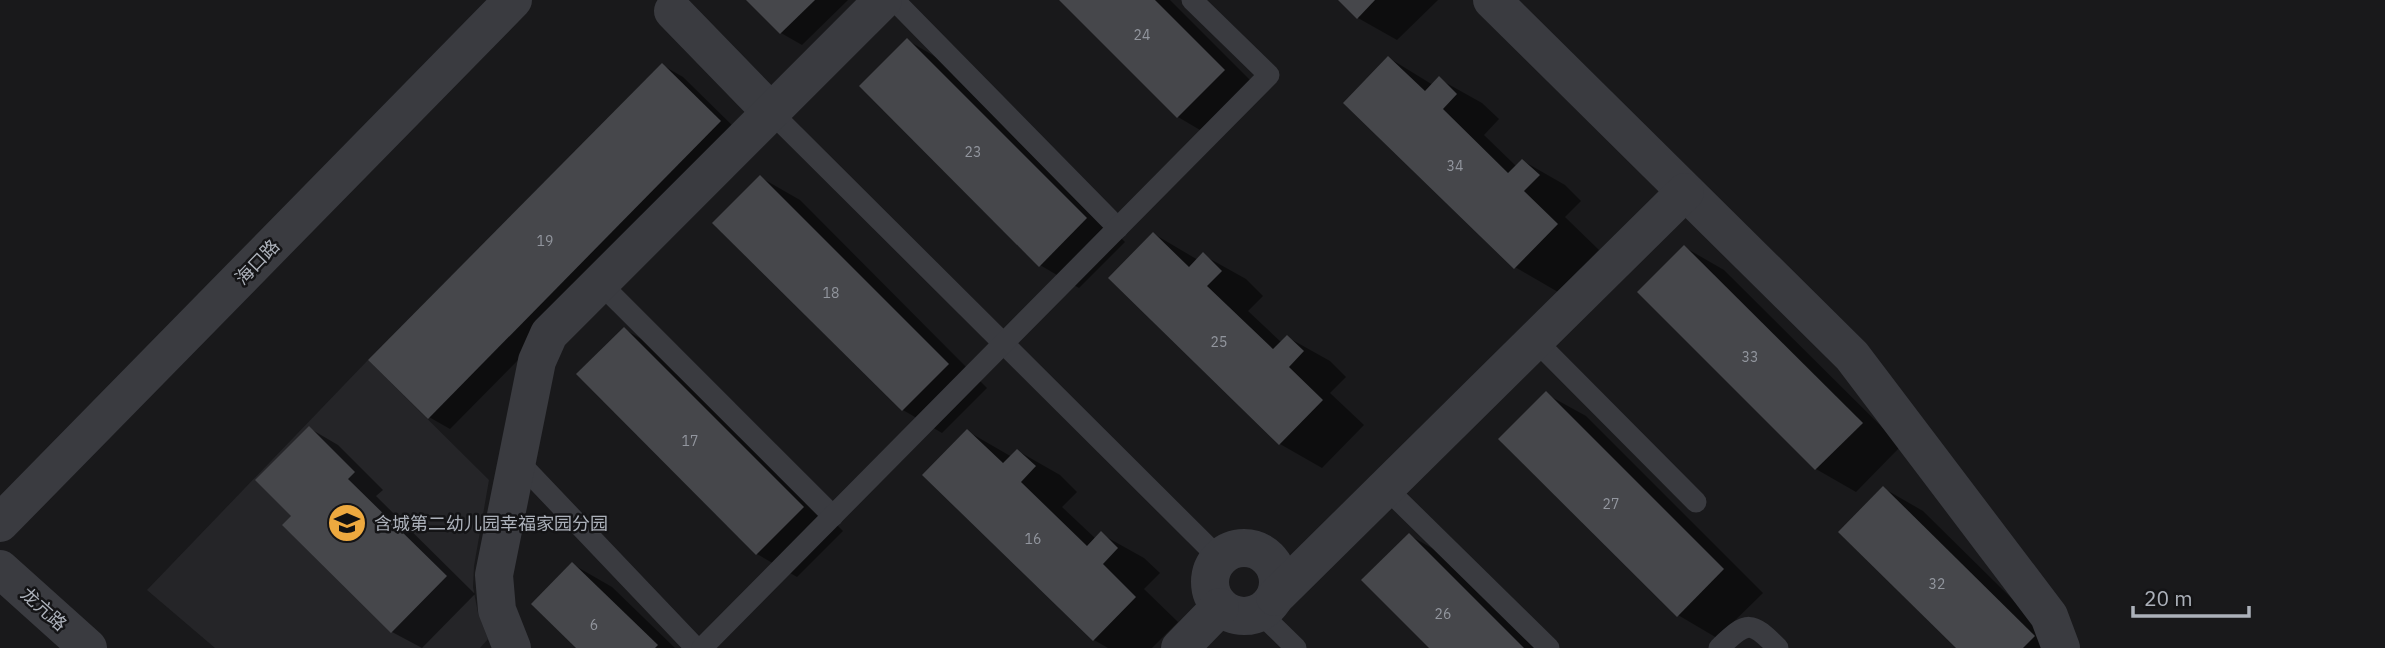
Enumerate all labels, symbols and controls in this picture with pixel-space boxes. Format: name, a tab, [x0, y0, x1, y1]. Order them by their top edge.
house number: 24	[1134, 26, 1150, 44]
house number: 23	[965, 143, 981, 161]
house number: 34	[1447, 157, 1463, 175]
house number: 19	[537, 232, 553, 250]
street label: 海口路	[230, 235, 284, 289]
house number: 18	[823, 284, 839, 302]
house number: 25	[1211, 333, 1227, 351]
house number: 33	[1742, 348, 1758, 366]
house number: 17	[682, 432, 698, 450]
house number: 27	[1603, 495, 1619, 513]
school or university icon: 含城第二幼儿园幸福家园分园	[326, 502, 368, 544]
place label: 含城第二幼儿园幸福家园分园	[374, 512, 608, 535]
house number: 16	[1025, 530, 1041, 548]
scale bar	[2133, 574, 2248, 618]
house number: 32	[1929, 575, 1945, 593]
street label: 龙亢路	[16, 582, 72, 636]
text: 20 m	[2144, 584, 2193, 612]
house number: 26	[1435, 605, 1451, 623]
house number: 6	[590, 616, 598, 634]

